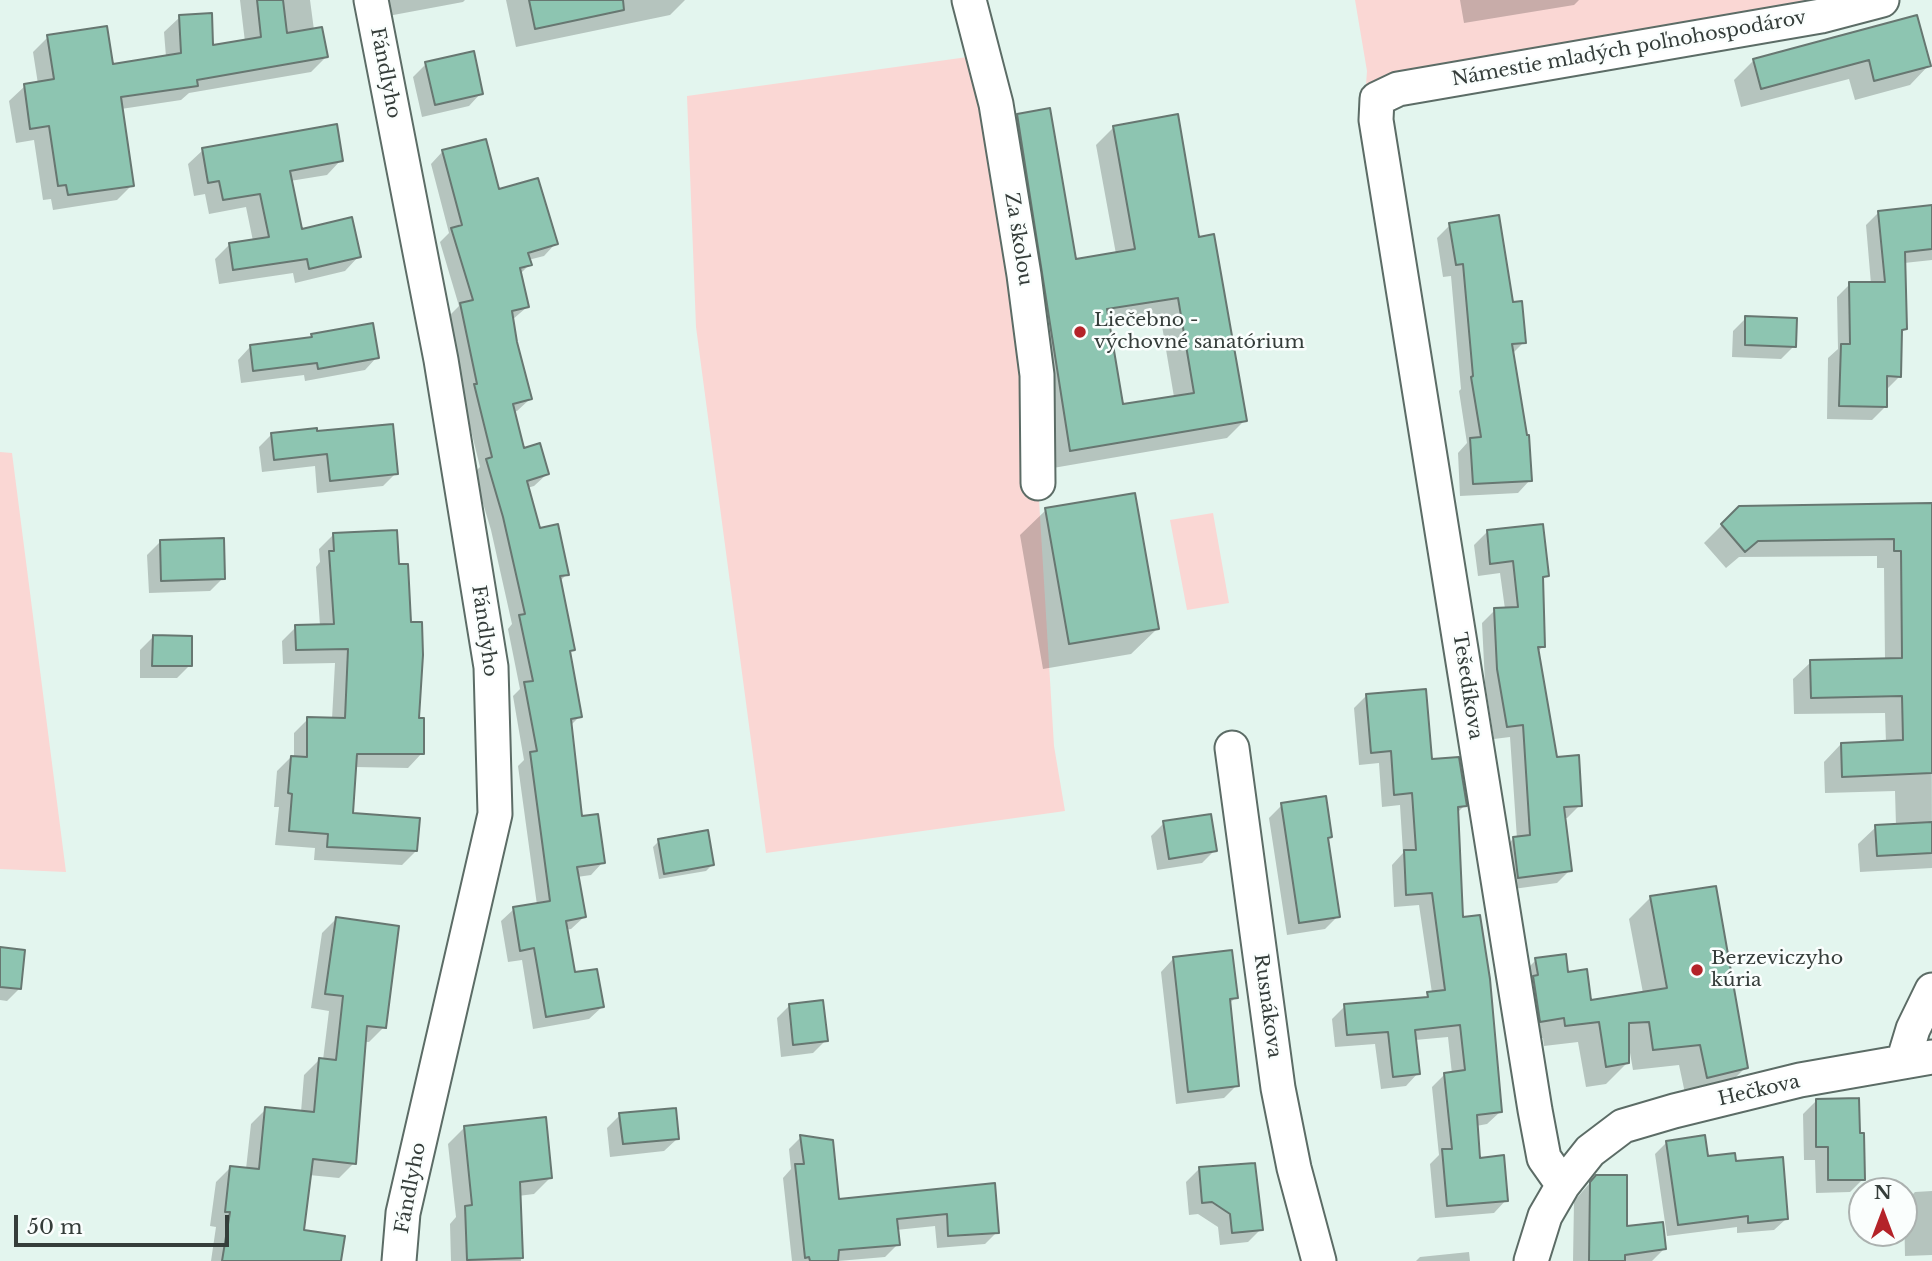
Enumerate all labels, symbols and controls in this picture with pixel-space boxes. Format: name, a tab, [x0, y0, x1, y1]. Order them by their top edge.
street label: Námestie mladých poľnohospodárov	[1450, 7, 1808, 91]
street label: Fándlyho	[365, 26, 405, 120]
street label: Za školou	[999, 191, 1037, 287]
place label: Liečebno - výchovné sanatórium	[1094, 310, 1305, 354]
marker: Liečebno - výchovné sanatórium	[1072, 324, 1088, 340]
street label: Fándlyho	[466, 584, 502, 678]
street label: Tešedíkova	[1447, 631, 1487, 741]
place label: Berzeviczyho kúria	[1711, 948, 1843, 992]
street label: Rusnákova	[1248, 952, 1286, 1060]
marker: Berzeviczyho kúria	[1689, 962, 1705, 978]
street label: Hečkova	[1716, 1071, 1802, 1111]
street label: Fándlyho	[391, 1141, 431, 1235]
north arrow	[1848, 1177, 1918, 1247]
text: N	[1874, 1181, 1892, 1204]
scale bar	[18, 1202, 233, 1246]
text: 50 m	[27, 1214, 82, 1240]

